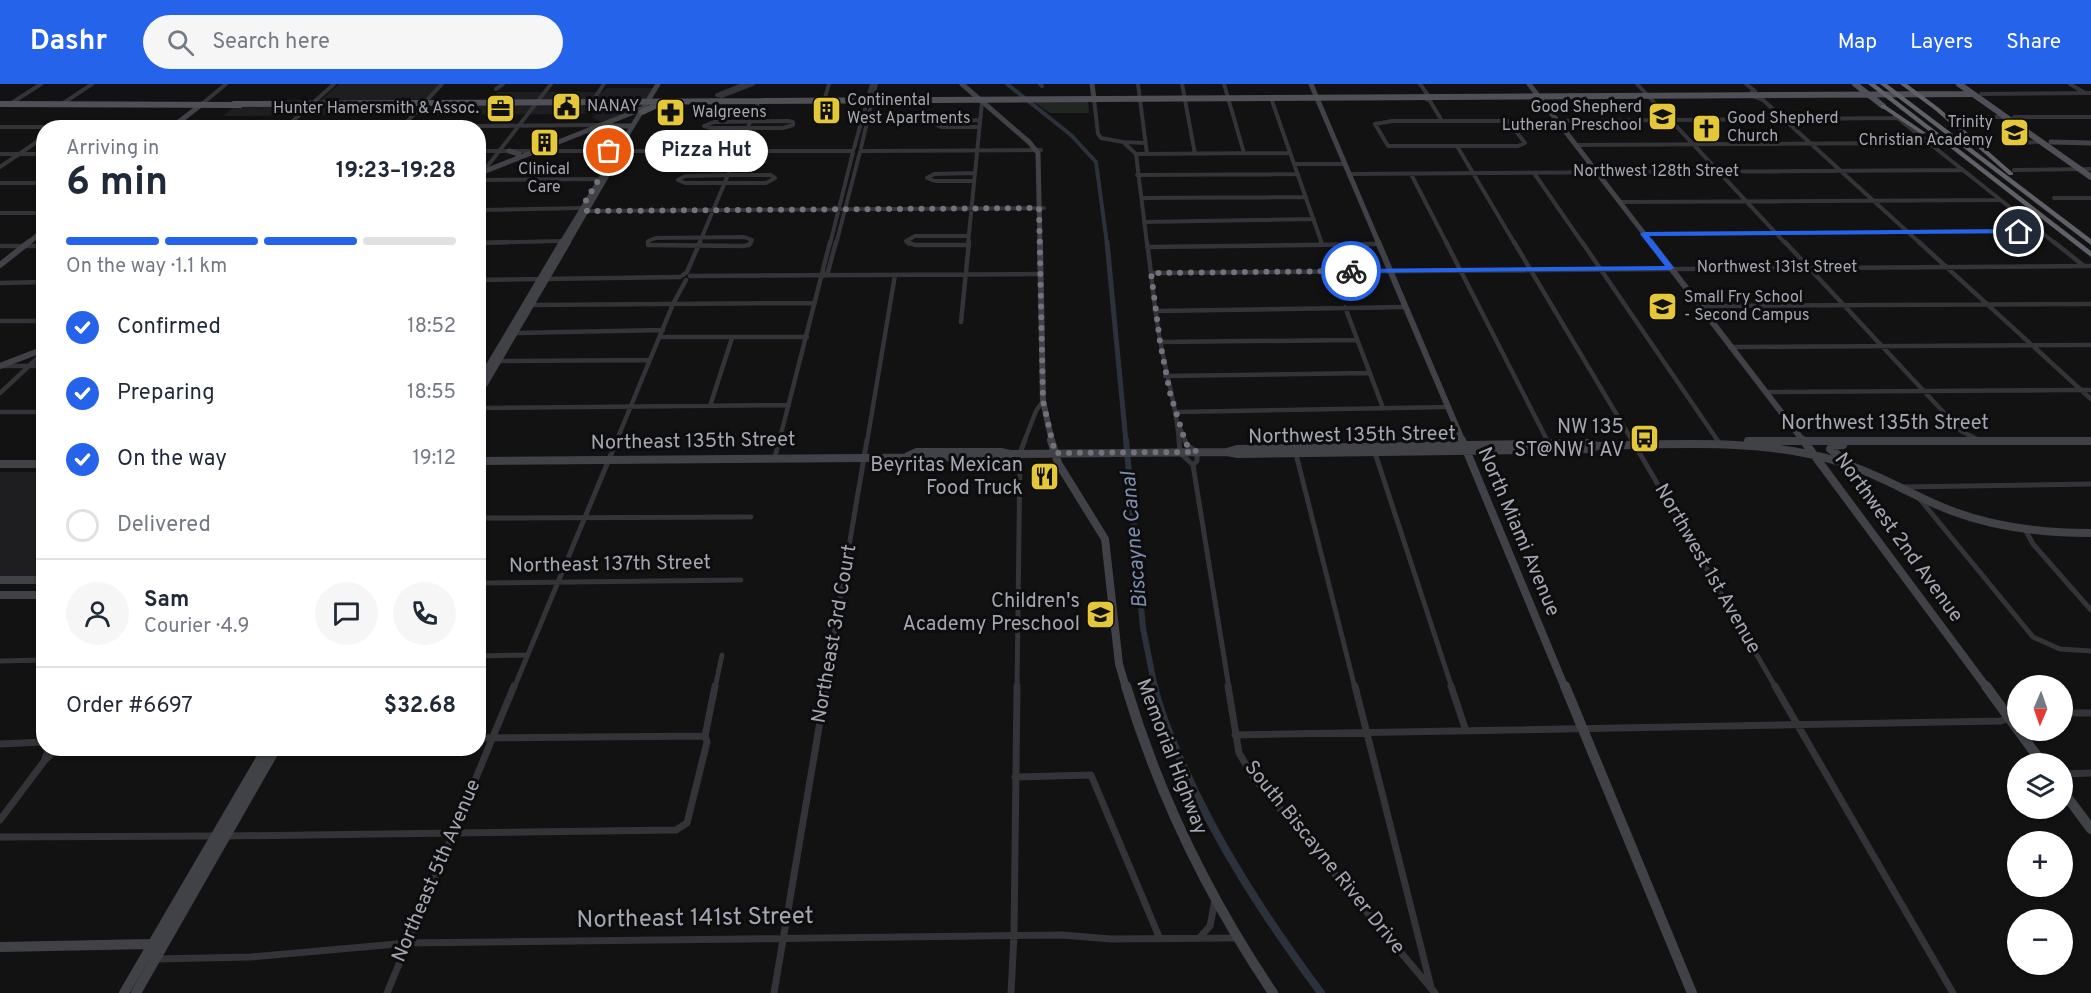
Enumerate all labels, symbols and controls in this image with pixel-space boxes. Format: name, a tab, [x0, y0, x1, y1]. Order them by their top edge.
search box	[143, 15, 563, 69]
text: Dashr	[30, 24, 107, 60]
icon: search	[164, 26, 197, 59]
text: Search here	[212, 29, 330, 56]
text: Map	[1838, 29, 1877, 56]
text: Layers	[1910, 29, 1973, 56]
text: Share	[2006, 29, 2061, 56]
public building icon: NANAY	[550, 91, 582, 123]
place label: Continental West Apartments	[847, 91, 970, 129]
office icon: Hunter Hamersmith & Assoc.	[484, 93, 516, 125]
building icon: Continental West Apartments	[810, 94, 842, 126]
place label: NANAY	[587, 97, 639, 117]
pharmacy icon: Walgreens	[655, 97, 687, 129]
place label: Good Shepherd Lutheran Preschool	[1502, 98, 1642, 136]
place label: Hunter Hamersmith & Assoc.	[273, 99, 479, 119]
school or university icon: Good Shepherd Lutheran Preschool	[1647, 101, 1679, 133]
place label: Walgreens	[692, 103, 767, 123]
place label: Good Shepherd Church	[1727, 109, 1839, 147]
church icon: Good Shepherd Church	[1690, 112, 1722, 144]
place label: Trinity Christian Academy	[1858, 113, 1993, 151]
school or university icon: Trinity Christian Academy	[1998, 116, 2030, 148]
pin	[583, 125, 634, 176]
building icon: Clinical Care	[528, 126, 560, 158]
callout: Pizza Hut	[645, 130, 768, 172]
icon: bag	[592, 134, 625, 167]
text: Arriving in	[66, 136, 159, 162]
text: Pizza Hut	[661, 138, 752, 164]
text: 19:23–19:28	[336, 158, 456, 185]
text: 6 min	[66, 160, 168, 209]
place label: Clinical Care	[518, 160, 570, 198]
street label: Northwest 128th Street	[1573, 162, 1739, 182]
pin	[1993, 206, 2044, 257]
icon: home	[2002, 215, 2035, 248]
courier	[1321, 241, 1381, 301]
text: On the way · 1.1 km	[66, 254, 227, 280]
icon: bike	[1335, 255, 1368, 288]
street label: Northwest 131st Street	[1697, 258, 1857, 278]
place label: Small Fry School - Second Campus	[1684, 288, 1810, 326]
school or university icon: Small Fry School - Second Campus	[1647, 291, 1679, 323]
icon: check	[66, 311, 99, 344]
text: Confirmed	[117, 314, 221, 341]
text: 18:52	[407, 314, 456, 340]
icon: check	[66, 377, 99, 410]
text: Preparing	[117, 380, 215, 407]
text: 18:55	[407, 380, 456, 406]
street label: Northwest 135th Street	[1781, 411, 1989, 437]
place label: NW 135 ST@NW 1 AV	[1514, 415, 1624, 464]
street label: Northwest 135th Street	[1248, 421, 1456, 451]
bus stop icon: NW 135 ST@NW 1 AV	[1629, 423, 1661, 455]
street label: Northeast 135th Street	[590, 427, 796, 457]
icon: check	[66, 443, 99, 476]
street label: North Miami Avenue	[1471, 444, 1565, 620]
text: On the way	[117, 446, 227, 473]
text: 19:12	[412, 446, 456, 472]
street label: Northwest 2nd Avenue	[1828, 448, 1968, 628]
place label: Beyritas Mexican Food Truck	[870, 453, 1023, 502]
restaurant icon: Beyritas Mexican Food Truck	[1028, 461, 1060, 493]
water label: Biscayne Canal	[1115, 469, 1154, 610]
street label: Northwest 1st Avenue	[1648, 479, 1766, 659]
text: Delivered	[117, 512, 211, 539]
street label: Northeast 3rd Court	[806, 543, 864, 725]
street label: Northeast 137th Street	[509, 550, 711, 580]
button: person	[66, 582, 129, 645]
button: chat	[315, 582, 378, 645]
button: phone	[393, 582, 456, 645]
text: Sam	[144, 587, 189, 614]
place label: Children's Academy Preschool	[903, 589, 1080, 638]
school or university icon: Children's Academy Preschool	[1085, 598, 1117, 630]
text: Courier · 4.9	[144, 614, 249, 640]
street label: Memorial Highway	[1129, 675, 1213, 839]
north arrow	[2007, 675, 2073, 741]
map controls	[2007, 675, 2073, 975]
text: Order #6697	[66, 693, 193, 720]
text: $32.68	[384, 693, 456, 720]
button: layers	[2007, 753, 2073, 819]
street label: South Biscayne River Drive	[1238, 756, 1410, 960]
street label: Northeast 5th Avenue	[387, 776, 487, 966]
button: +	[2007, 831, 2073, 897]
street label: Northeast 141st Street	[576, 902, 814, 936]
button: −	[2007, 909, 2073, 975]

